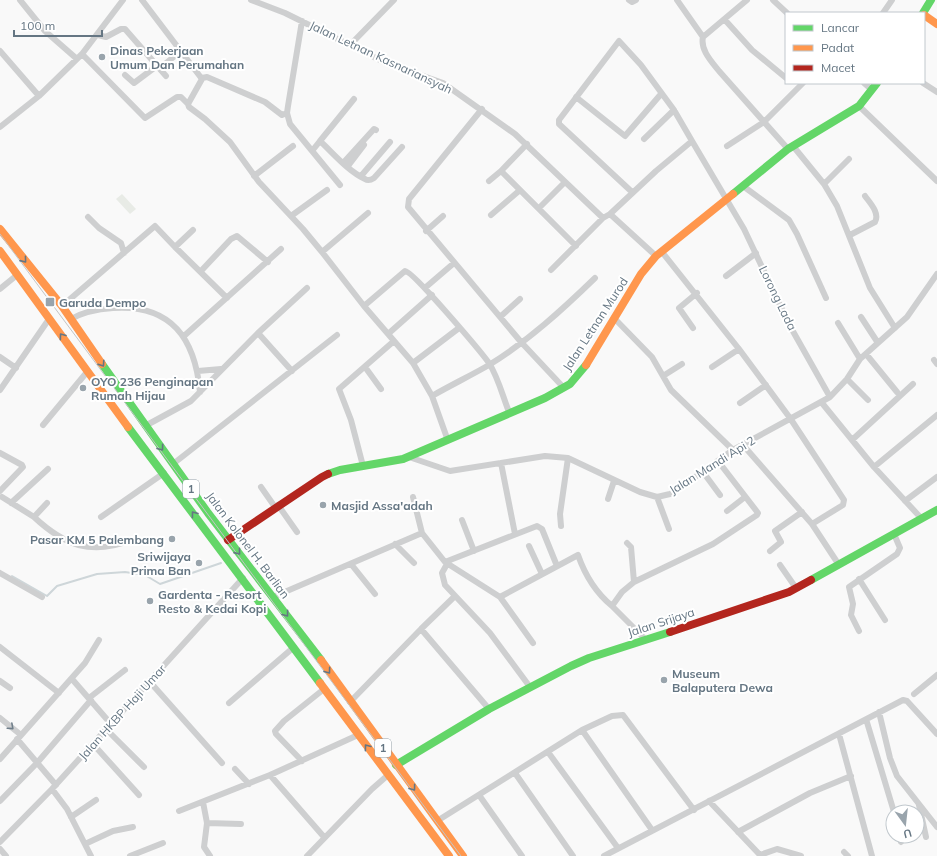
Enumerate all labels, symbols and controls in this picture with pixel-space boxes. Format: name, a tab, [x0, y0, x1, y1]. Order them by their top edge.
scale bar	[14, 12, 102, 38]
legend	[785, 12, 925, 84]
street label: Jalan Letnan Kasnariansyah	[307, 17, 455, 97]
text: 100 m	[20, 18, 55, 33]
text: Lancar	[821, 20, 860, 35]
text: Padat	[821, 40, 854, 55]
place label: Dinas Pekerjaan Umum Dan Perumahan	[110, 43, 244, 72]
marker: Dinas Pekerjaan Umum Dan Perumahan	[97, 52, 107, 62]
text: Macet	[821, 60, 855, 75]
one-way arrow	[20, 255, 27, 262]
street label: Lorong Lada	[756, 263, 800, 333]
street label: Jalan Letnan Murod	[559, 274, 631, 374]
place label: Garuda Dempo	[59, 295, 146, 310]
marker: Garuda Dempo	[44, 296, 56, 308]
one-way arrow	[60, 334, 67, 341]
one-way arrow	[97, 360, 105, 367]
place label: OYO 236 Penginapan Rumah Hijau	[91, 374, 213, 403]
marker: OYO 236 Penginapan Rumah Hijau	[78, 383, 88, 393]
street label: Jalan Mandi Api 2	[666, 433, 758, 497]
one-way arrow	[156, 443, 163, 450]
road number: 1	[183, 480, 199, 498]
street label: Jalan Kolonel H. Barlian	[203, 489, 293, 601]
place label: Masjid Assa'adah	[331, 498, 433, 513]
marker: Masjid Assa'adah	[318, 500, 328, 510]
one-way arrow	[192, 511, 199, 518]
place label: Pasar KM 5 Palembang	[30, 532, 164, 547]
marker: Pasar KM 5 Palembang	[167, 534, 177, 544]
one-way arrow	[234, 548, 241, 555]
place label: Sriwijaya Prima Ban	[131, 549, 191, 578]
marker: Sriwijaya Prima Ban	[194, 558, 204, 568]
place label: Gardenta - Resort Resto & Kedai Kopi	[158, 587, 266, 616]
marker: Gardenta - Resort Resto & Kedai Kopi	[145, 596, 155, 606]
street label: Jalan Srijaya	[626, 604, 696, 640]
one-way arrow	[281, 609, 288, 616]
street label: Jalan HKBP Haji Umar	[75, 661, 169, 763]
place label: Museum Balaputera Dewa	[672, 666, 773, 695]
one-way arrow	[323, 667, 331, 674]
marker: Museum Balaputera Dewa	[659, 675, 669, 685]
one-way arrow	[6, 722, 14, 729]
road number: 1	[375, 739, 391, 757]
one-way arrow	[364, 744, 371, 751]
one-way arrow	[408, 783, 415, 790]
north arrow	[885, 804, 925, 844]
text: U	[902, 826, 913, 841]

